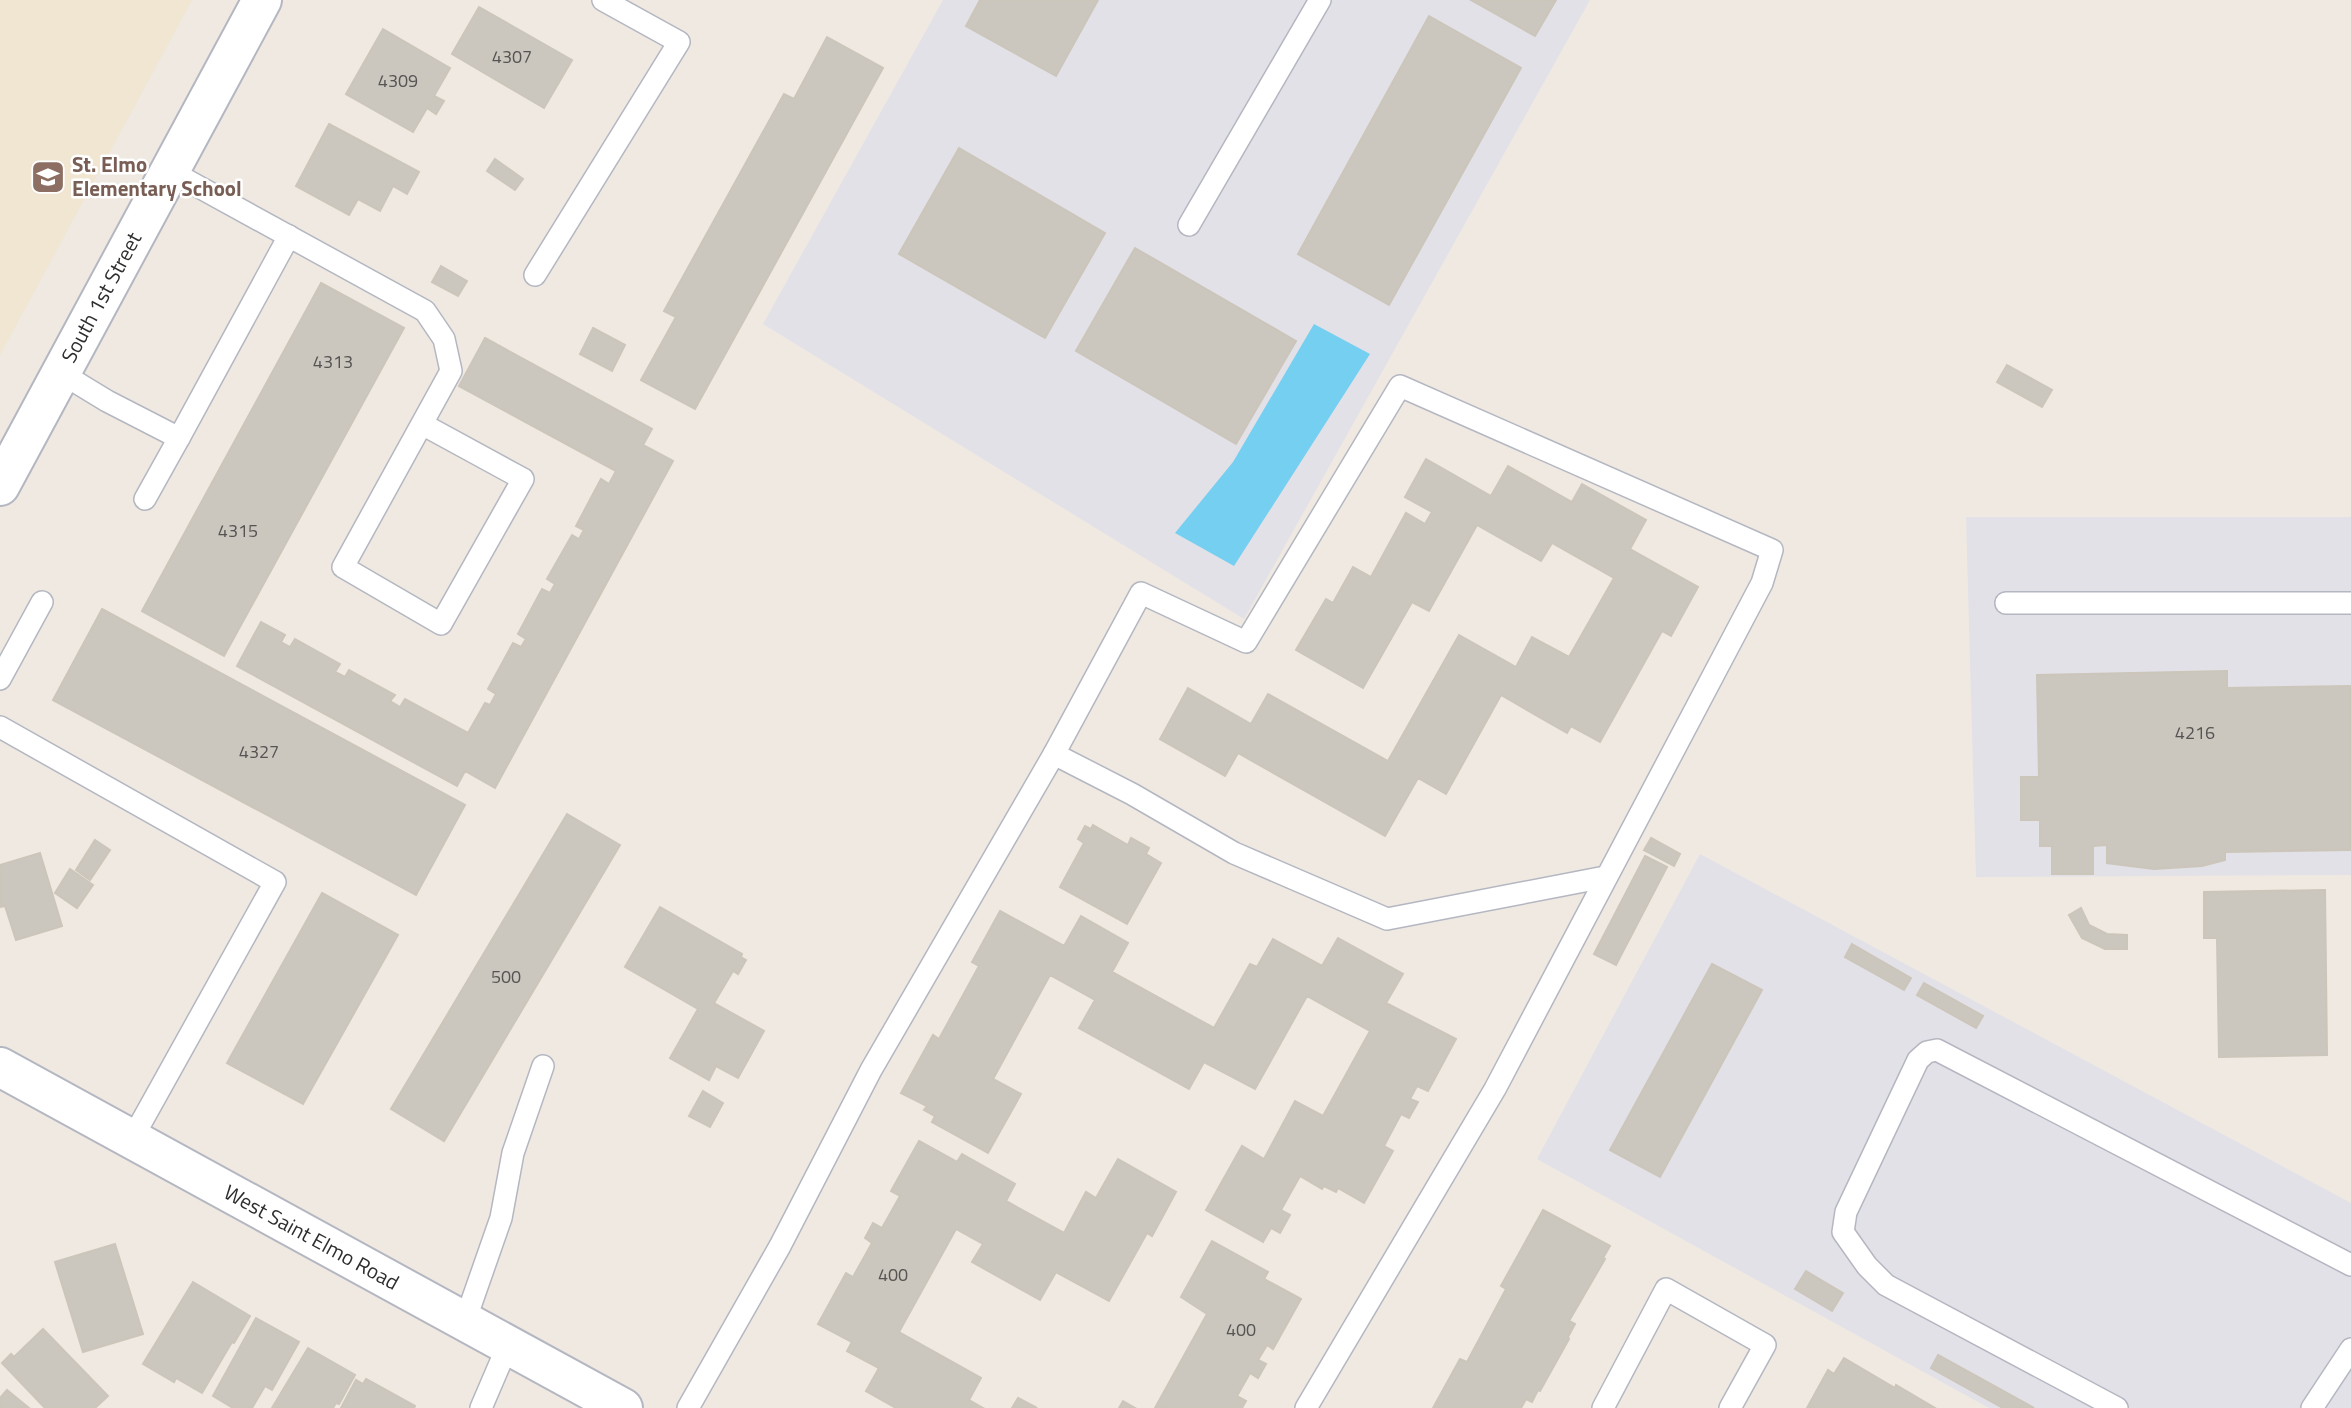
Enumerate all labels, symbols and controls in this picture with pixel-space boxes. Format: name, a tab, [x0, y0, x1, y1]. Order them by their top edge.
house number: 4307	[492, 43, 532, 70]
house number: 4309	[378, 67, 418, 94]
place label: St. Elmo Elementary School	[72, 148, 242, 204]
school or university icon: St. Elmo Elementary School	[29, 158, 67, 196]
street label: South 1st Street	[52, 225, 149, 368]
house number: 4313	[313, 348, 353, 375]
house number: 4315	[218, 517, 258, 544]
house number: 4216	[2175, 719, 2215, 746]
house number: 4327	[239, 738, 279, 765]
house number: 500	[491, 963, 521, 990]
street label: West Saint Elmo Road	[218, 1176, 405, 1298]
house number: 400	[878, 1261, 908, 1288]
house number: 400	[1226, 1316, 1256, 1343]

